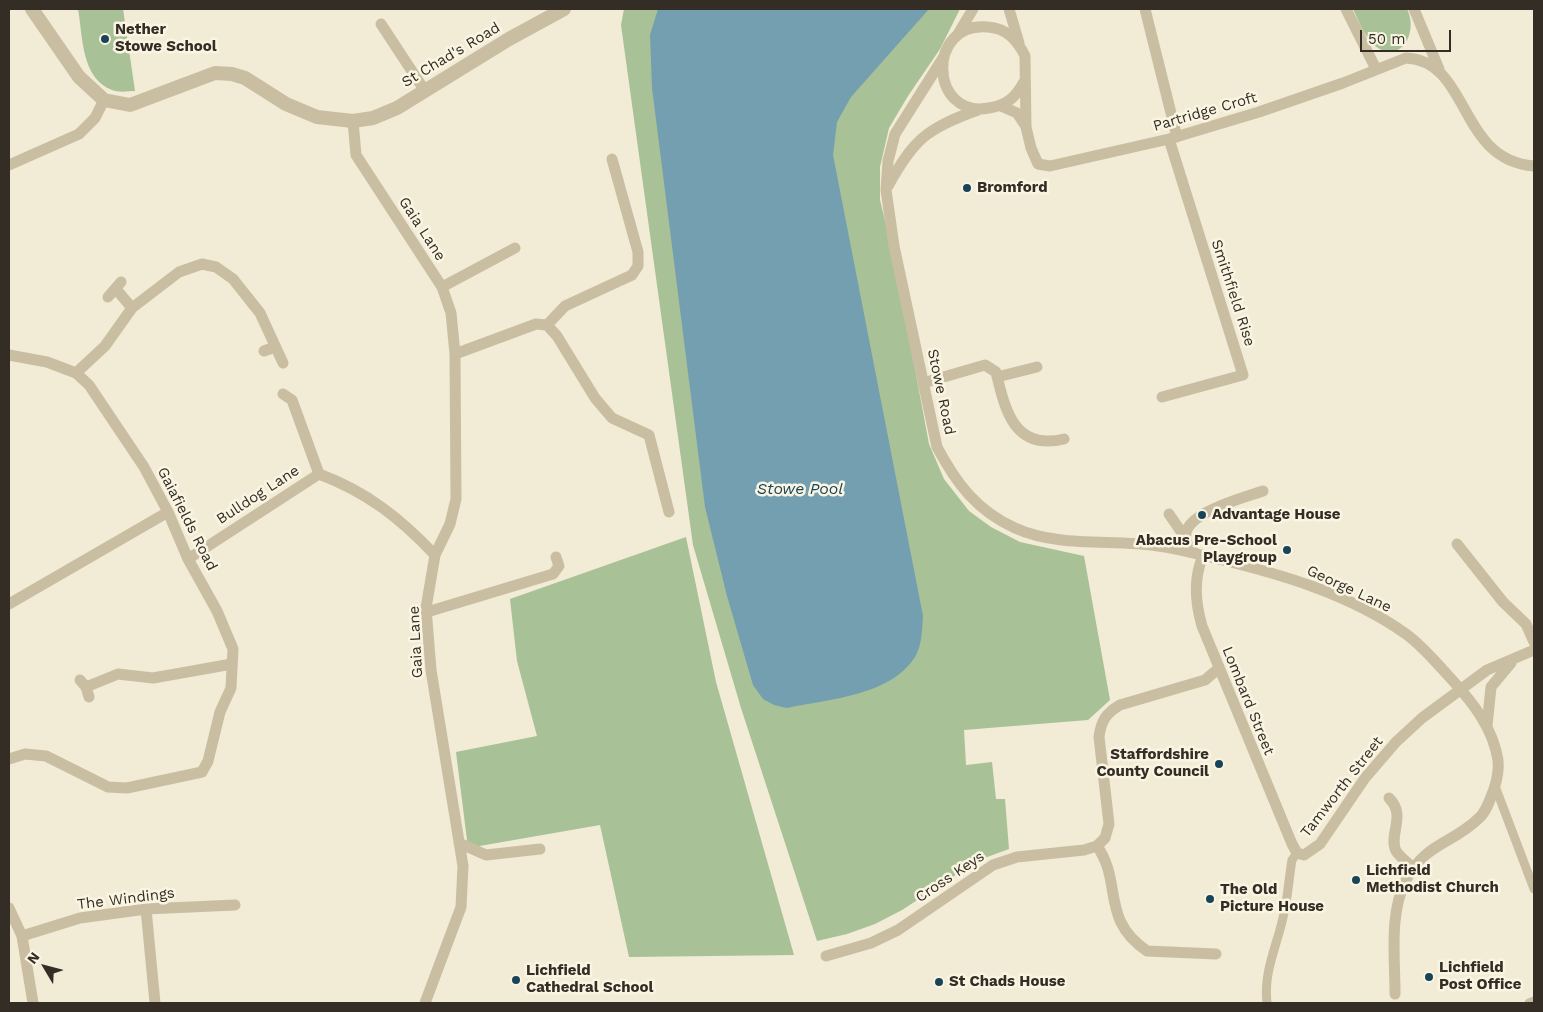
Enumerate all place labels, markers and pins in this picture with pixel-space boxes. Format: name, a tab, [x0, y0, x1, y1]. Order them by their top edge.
place label: Nether Stowe School	[115, 21, 217, 56]
marker: Nether Stowe School	[99, 33, 111, 45]
place label: Bromford	[977, 179, 1048, 197]
marker: Bromford	[961, 182, 973, 194]
place label: Advantage House	[1212, 506, 1340, 524]
marker: Advantage House	[1196, 509, 1208, 521]
place label: Abacus Pre-School Playgroup	[1136, 532, 1277, 567]
marker: Abacus Pre-School Playgroup	[1281, 544, 1293, 556]
place label: Staffordshire County Council	[1096, 746, 1209, 781]
marker: Staffordshire County Council	[1213, 758, 1225, 770]
place label: Lichfield Methodist Church	[1366, 862, 1499, 897]
marker: Lichfield Methodist Church	[1350, 874, 1362, 886]
place label: The Old Picture House	[1220, 881, 1324, 916]
marker: The Old Picture House	[1204, 893, 1216, 905]
place label: Lichfield Post Office	[1439, 959, 1521, 994]
place label: Lichfield Cathedral School	[526, 962, 653, 997]
marker: Lichfield Post Office	[1423, 971, 1435, 983]
place label: St Chads House	[949, 973, 1065, 991]
marker: Lichfield Cathedral School	[510, 974, 522, 986]
marker: St Chads House	[933, 976, 945, 988]

